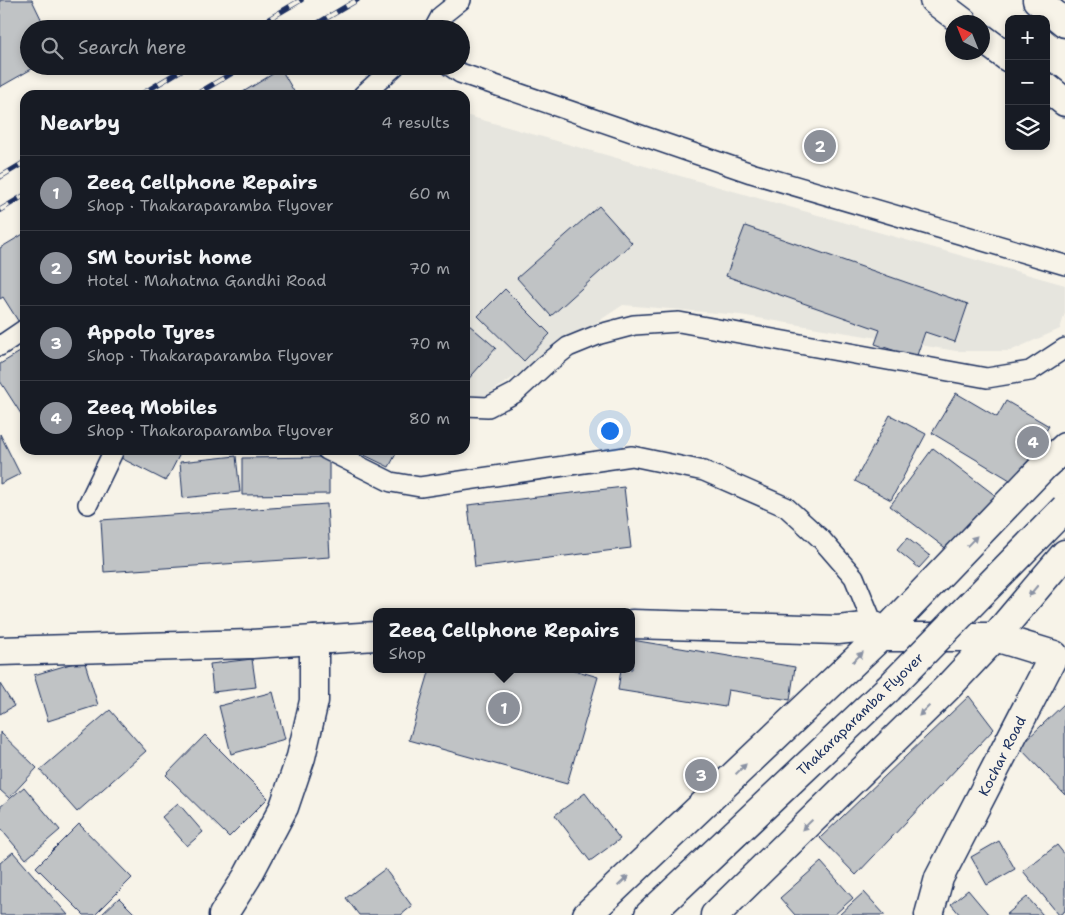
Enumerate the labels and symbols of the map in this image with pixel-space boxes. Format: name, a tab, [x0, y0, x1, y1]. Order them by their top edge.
north arrow	[945, 15, 990, 60]
pin: 2	[804, 127, 836, 165]
your location	[597, 418, 623, 444]
pin: 4	[1017, 423, 1049, 461]
one-way arrow	[966, 535, 978, 547]
one-way arrow	[1028, 585, 1039, 598]
street label: Thakaraparamba Flyover	[793, 648, 928, 779]
one-way arrow	[852, 651, 864, 663]
pin: 1	[488, 689, 520, 727]
one-way arrow	[918, 705, 930, 717]
street label: Kochar Road	[974, 713, 1030, 799]
pin: 3	[685, 756, 717, 794]
one-way arrow	[734, 763, 746, 775]
one-way arrow	[802, 819, 814, 831]
one-way arrow	[616, 875, 628, 887]

